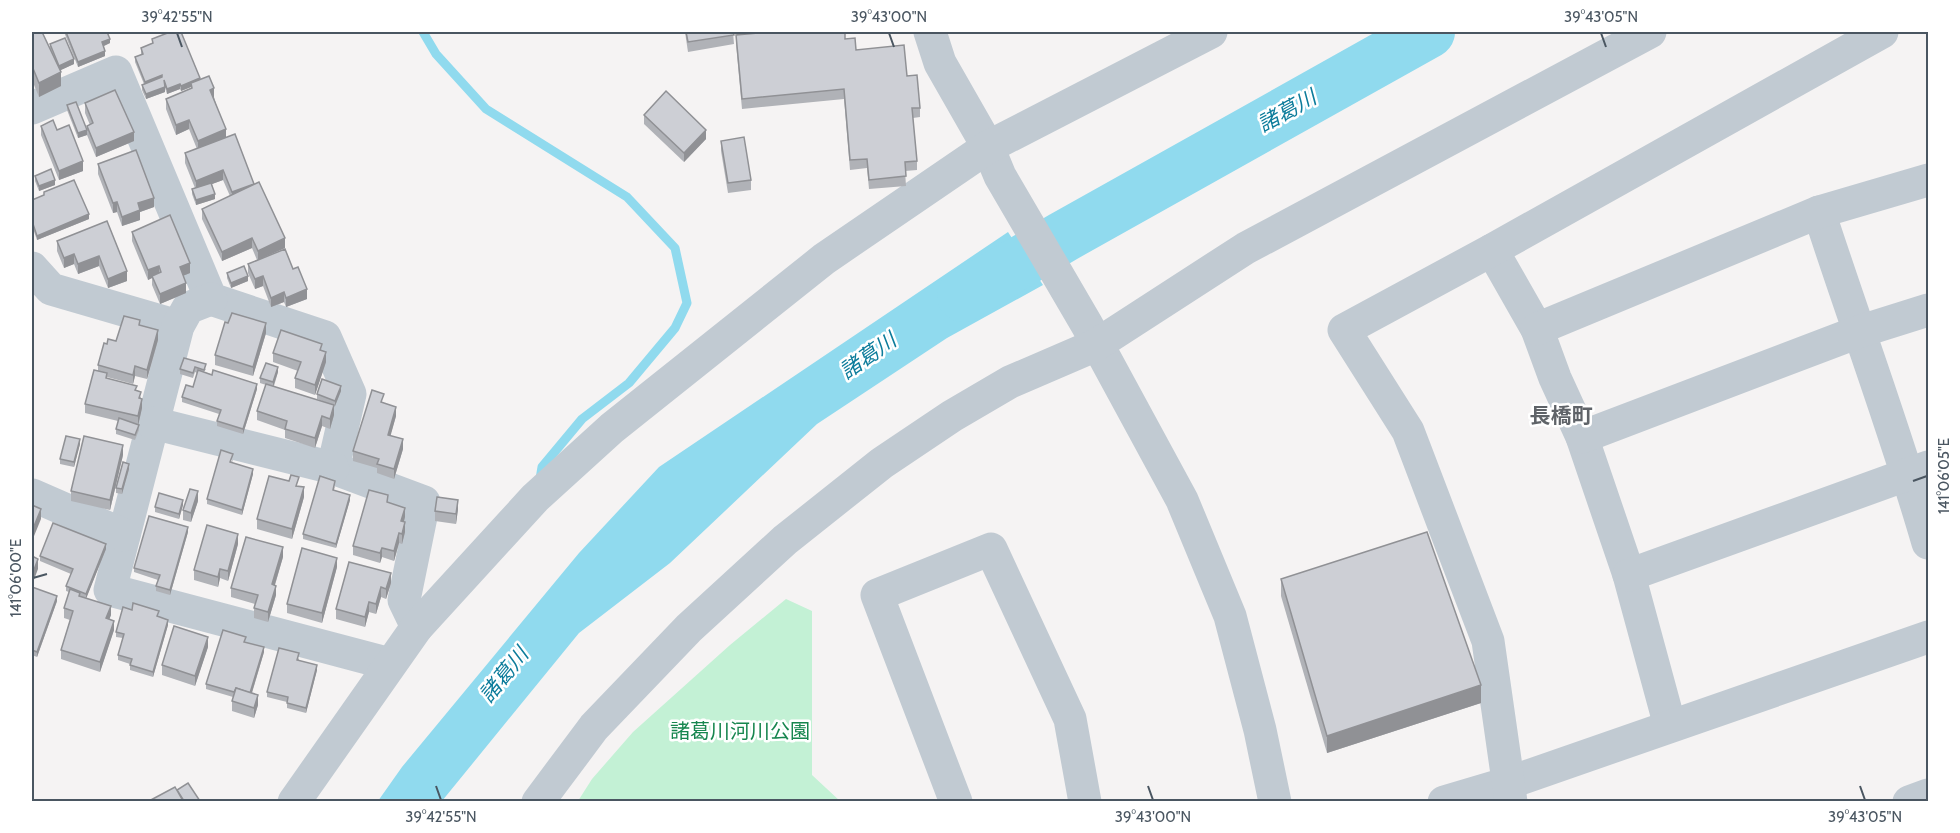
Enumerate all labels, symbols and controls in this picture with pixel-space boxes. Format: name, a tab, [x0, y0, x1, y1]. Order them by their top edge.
text: 39°42'55"N	[141, 8, 213, 26]
text: 39°43'00"N	[851, 8, 927, 26]
text: 39°43'05"N	[1564, 8, 1638, 26]
water label: 諸葛川	[1253, 83, 1322, 137]
water label: 諸葛川	[835, 326, 902, 384]
district label: 長橋町	[1530, 403, 1593, 428]
text: 141°06'05"E	[1935, 438, 1953, 514]
text: 141°06'00"E	[7, 539, 25, 617]
water label: 諸葛川	[474, 641, 534, 707]
park label: 諸葛川河川公園	[670, 719, 810, 743]
text: 39°42'55"N	[405, 808, 477, 826]
text: 39°43'00"N	[1115, 808, 1191, 826]
text: 39°43'05"N	[1828, 808, 1902, 826]

